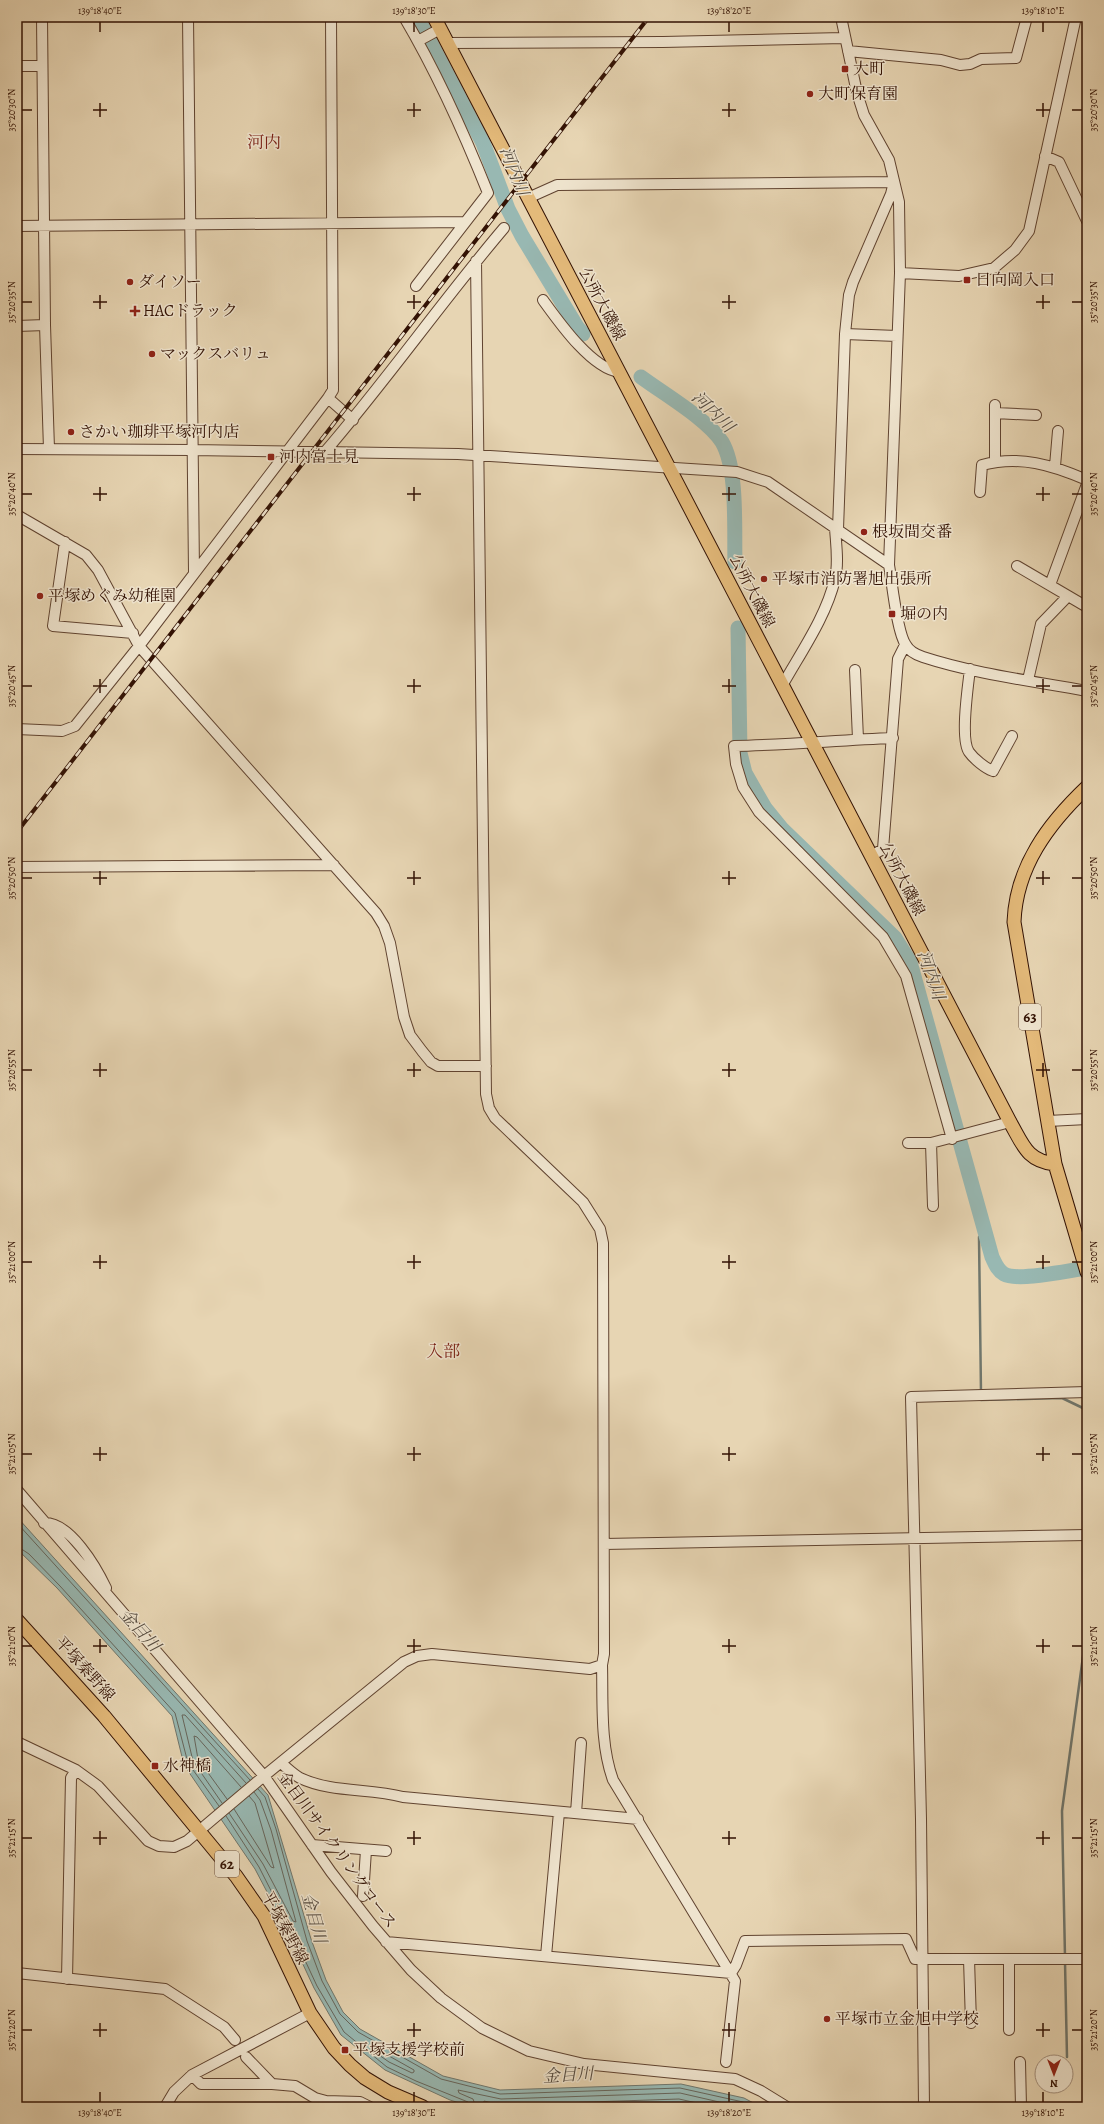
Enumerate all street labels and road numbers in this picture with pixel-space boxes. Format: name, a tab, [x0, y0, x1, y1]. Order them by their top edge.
street label: 公所大磯線	[574, 264, 630, 344]
street label: 公所大磯線	[724, 550, 780, 632]
street label: 公所大磯線	[874, 838, 930, 920]
road number: 63	[1019, 1004, 1041, 1030]
street label: 平塚秦野線	[50, 1632, 120, 1706]
street label: 金目川サイクリングコース	[273, 1767, 401, 1933]
road number: 62	[215, 1851, 239, 1877]
street label: 平塚秦野線	[257, 1888, 313, 1968]

